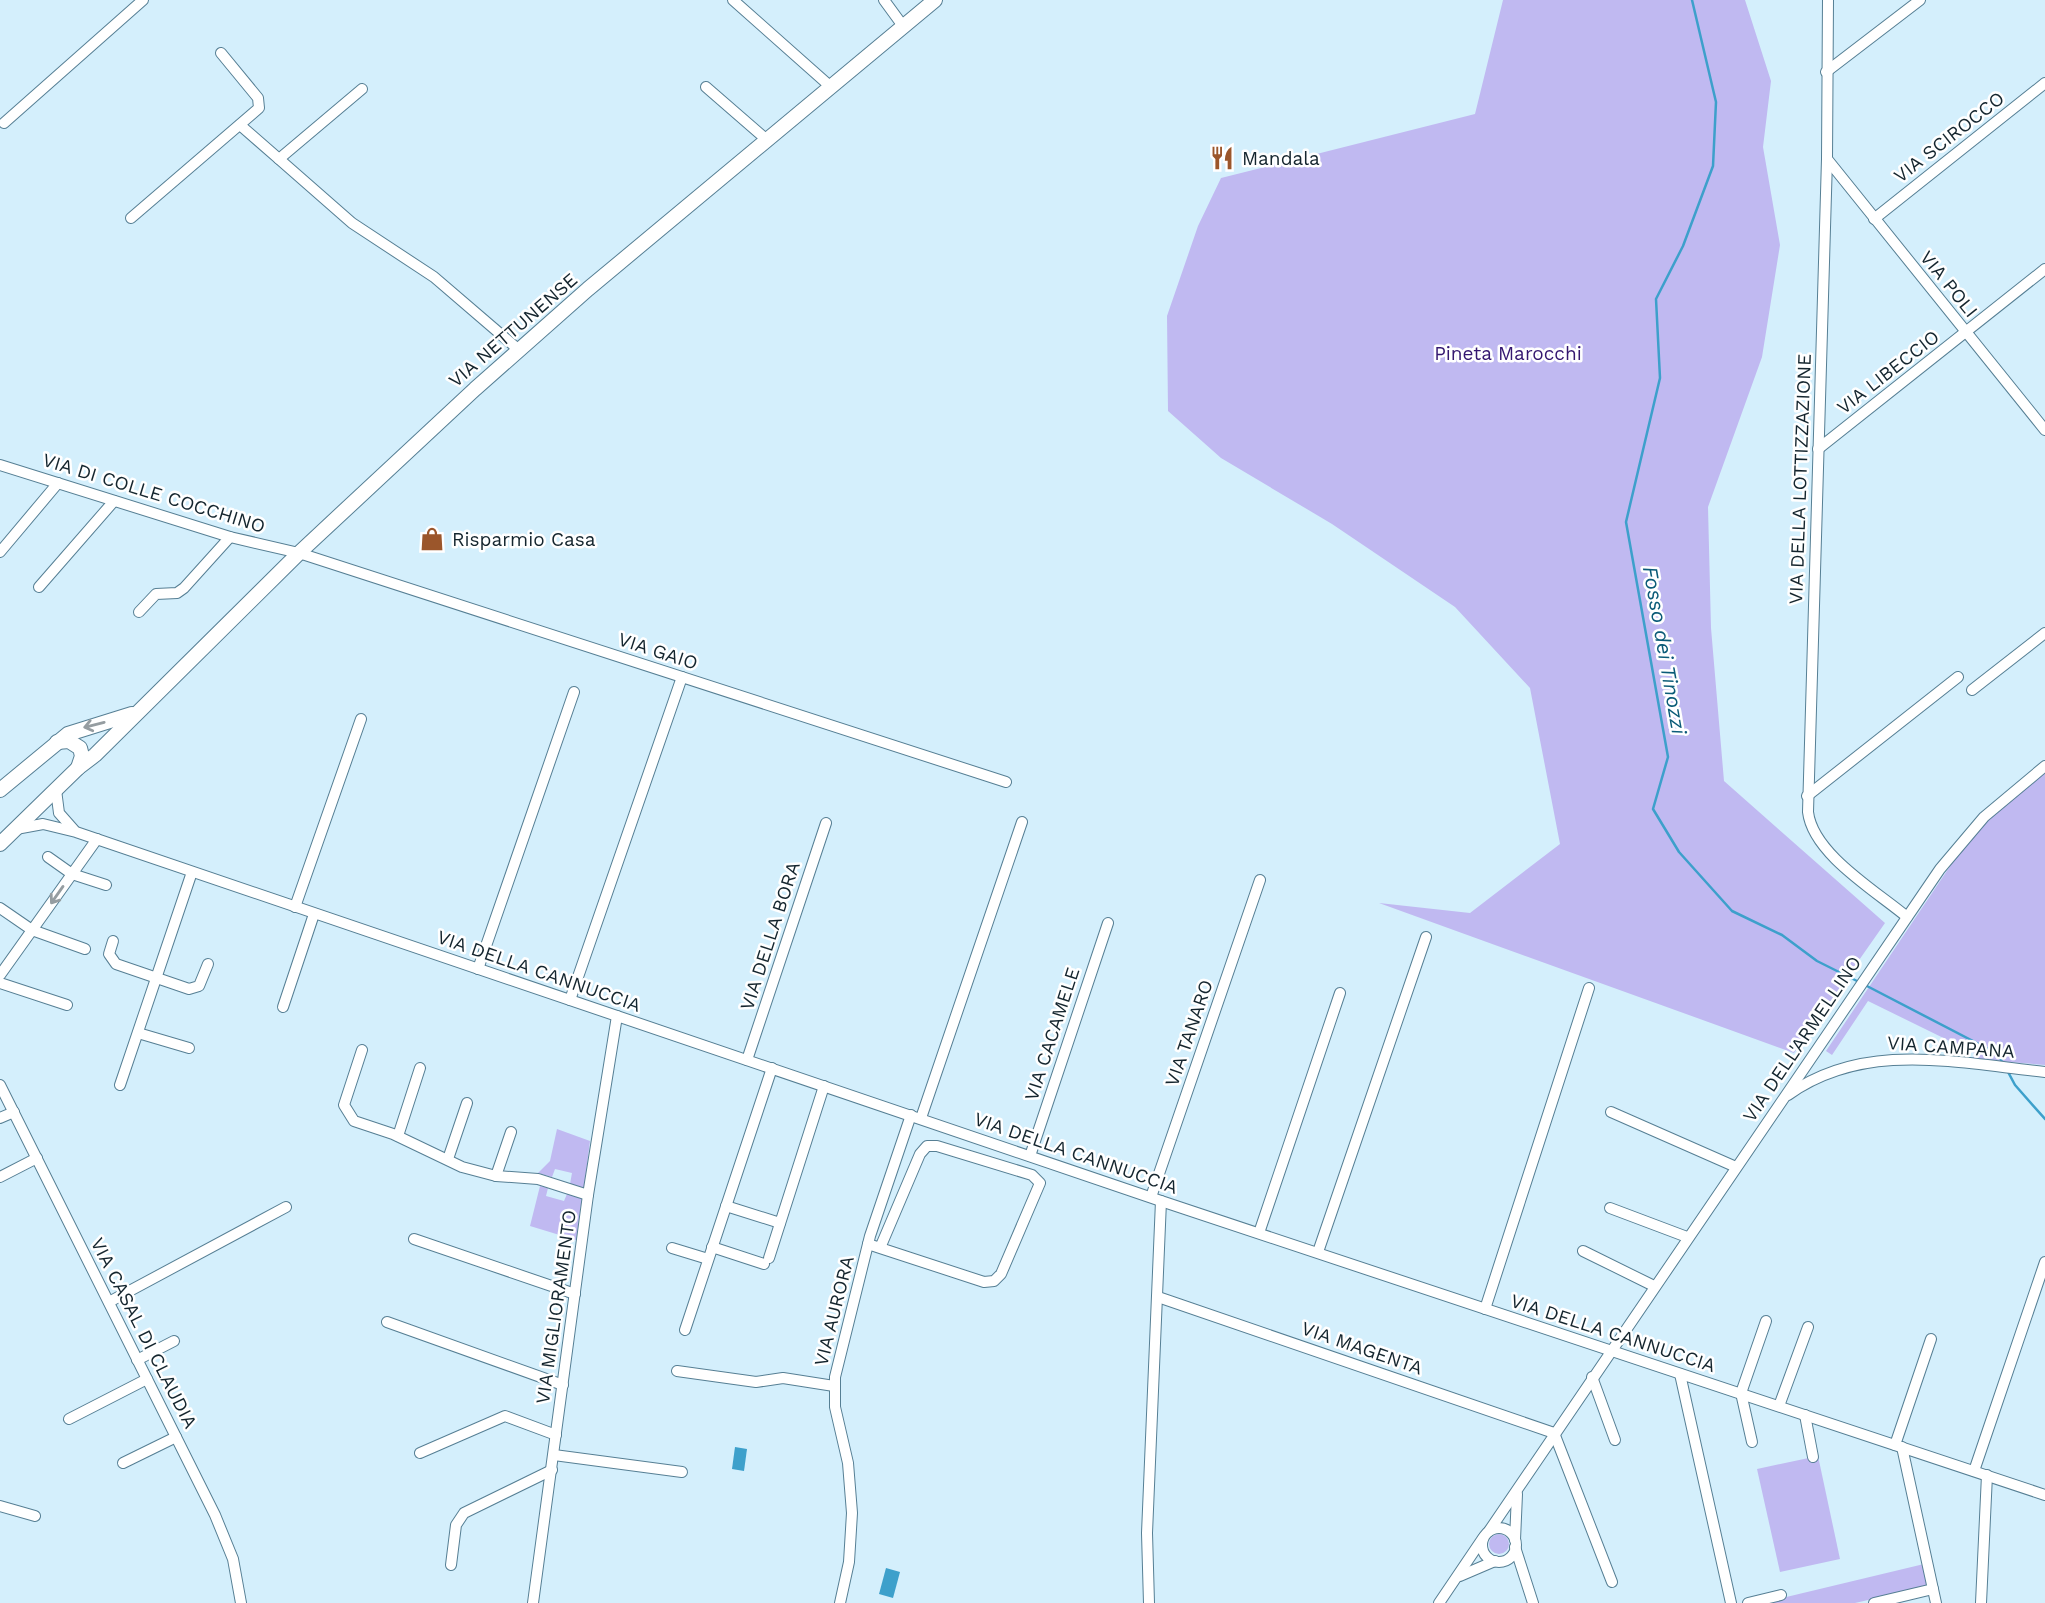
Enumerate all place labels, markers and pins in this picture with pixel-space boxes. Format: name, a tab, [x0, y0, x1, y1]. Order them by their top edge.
restaurant icon: Mandala	[1208, 144, 1236, 172]
place label: Mandala	[1242, 147, 1320, 170]
shop icon: Risparmio Casa	[418, 525, 446, 553]
place label: Risparmio Casa	[452, 528, 596, 551]

